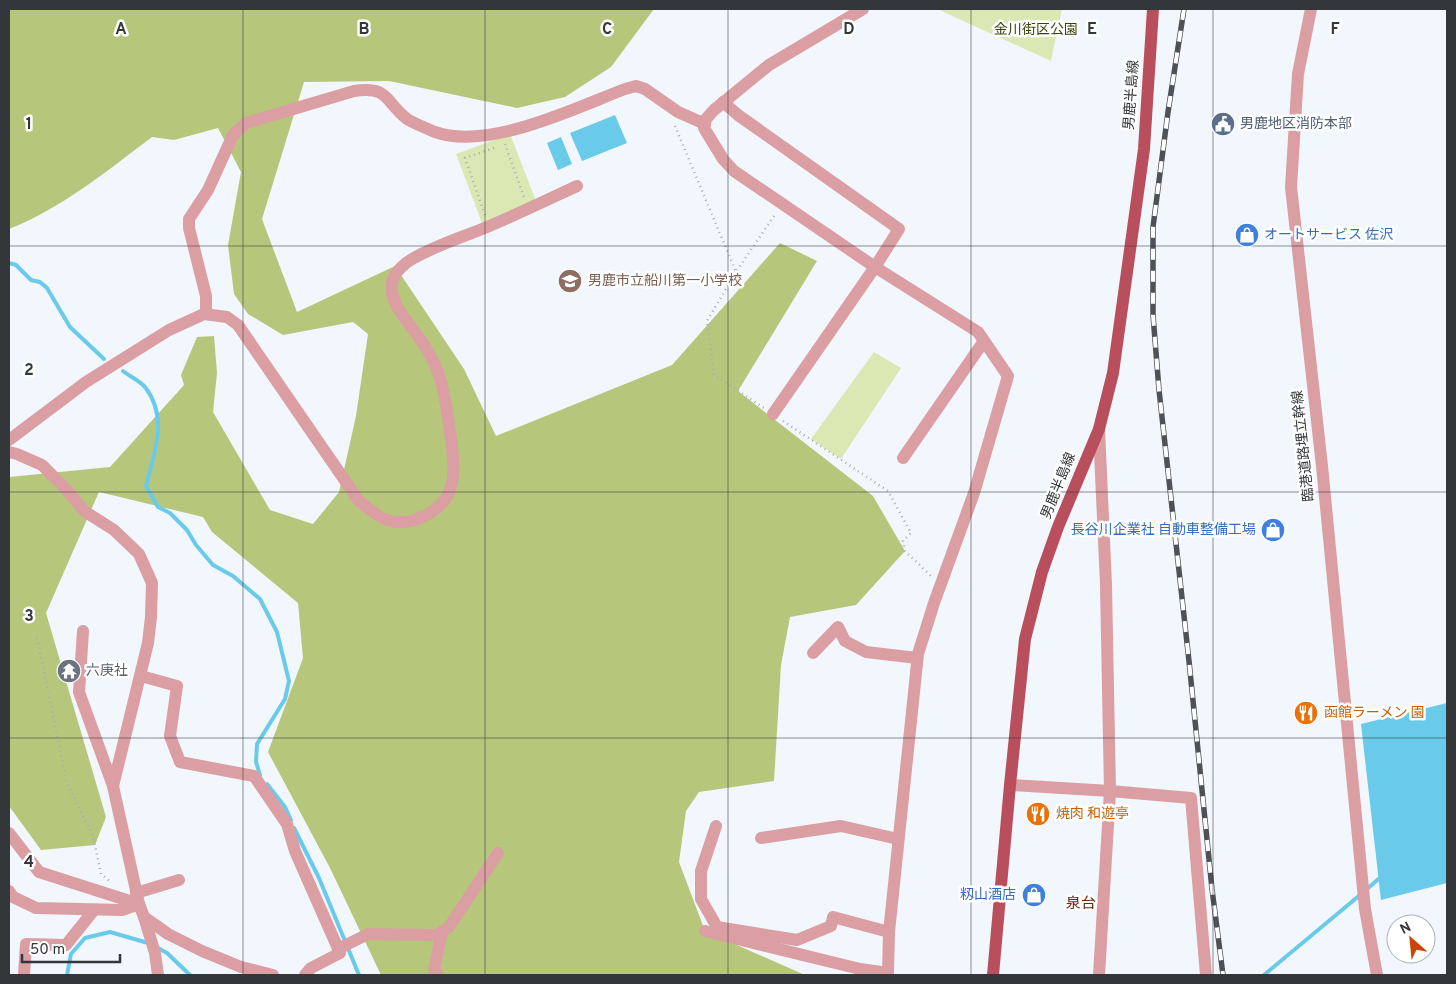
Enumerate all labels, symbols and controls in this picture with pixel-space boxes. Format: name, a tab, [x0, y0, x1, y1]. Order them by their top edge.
text: A	[115, 20, 127, 40]
text: B	[358, 20, 370, 40]
text: C	[602, 20, 612, 40]
text: D	[843, 20, 855, 40]
text: E	[1087, 20, 1097, 40]
text: F	[1330, 20, 1340, 40]
park label: 金川街区公園	[994, 22, 1078, 39]
street label: 男鹿半島線	[1121, 59, 1143, 131]
public building icon: 男鹿地区消防本部	[1210, 111, 1236, 137]
text: 1	[26, 115, 32, 135]
place label: 男鹿地区消防本部	[1240, 116, 1352, 133]
shop icon: オートサービス 佐沢	[1234, 222, 1260, 248]
place label: オートサービス 佐沢	[1264, 227, 1393, 244]
school or university icon: 男鹿市立船川第一小学校	[557, 268, 583, 294]
place label: 男鹿市立船川第一小学校	[588, 272, 742, 290]
text: 2	[24, 361, 34, 381]
street label: 臨港道路埋立幹線	[1290, 389, 1318, 503]
street label: 男鹿半島線	[1038, 450, 1080, 522]
shop icon: 長谷川企業社 自動車整備工場	[1260, 517, 1286, 543]
place label: 長谷川企業社 自動車整備工場	[1071, 522, 1256, 539]
text: 3	[24, 607, 34, 627]
temple icon: 六庚社	[56, 658, 82, 684]
place label: 六庚社	[86, 663, 128, 680]
restaurant icon: 函館ラーメン 園	[1293, 700, 1319, 726]
place label: 函館ラーメン 園	[1324, 705, 1425, 722]
restaurant icon: 焼肉 和遊亭	[1025, 801, 1051, 827]
place label: 焼肉 和遊亭	[1056, 805, 1129, 823]
text: 4	[24, 853, 34, 873]
shop icon: 籾山酒店	[1021, 882, 1047, 908]
place label: 籾山酒店	[960, 887, 1016, 904]
district label: 泉台	[1066, 895, 1096, 914]
north arrow	[1386, 914, 1436, 964]
text: N	[1397, 919, 1414, 939]
scale bar	[22, 932, 120, 964]
text: 50 m	[30, 941, 65, 960]

